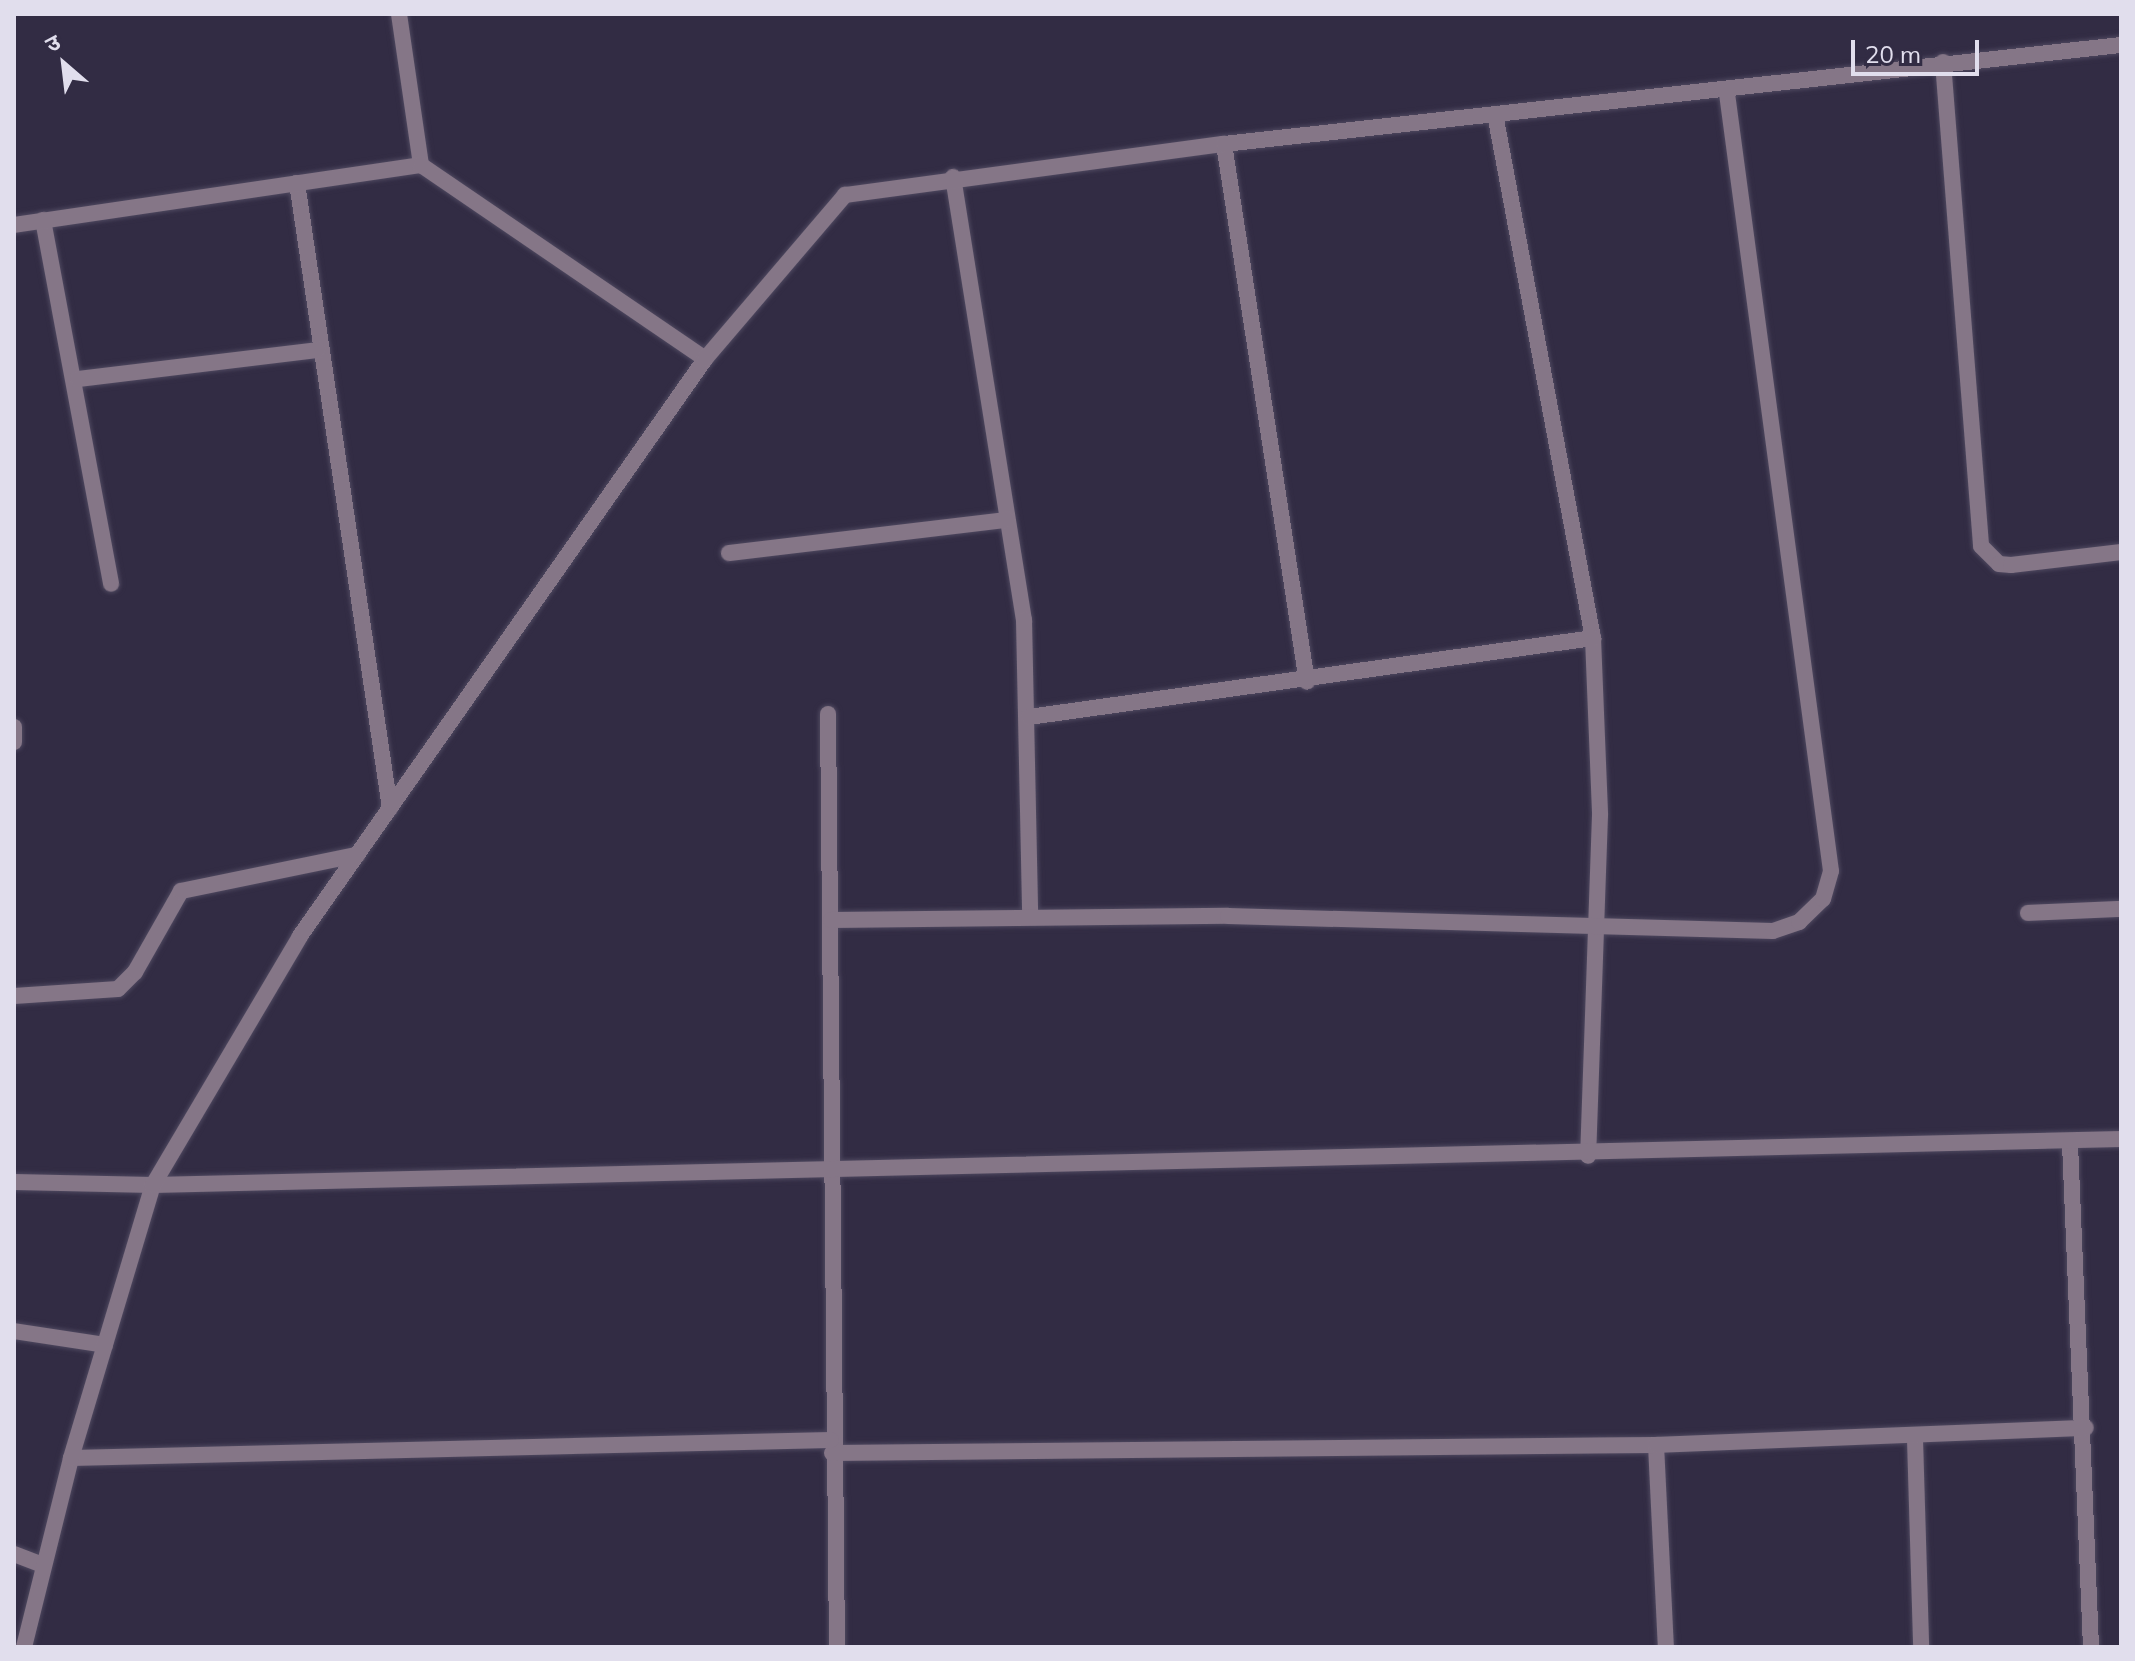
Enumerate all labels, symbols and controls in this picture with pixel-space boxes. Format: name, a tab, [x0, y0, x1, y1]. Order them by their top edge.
north arrow	[24, 24, 104, 104]
scale bar	[1855, 24, 1983, 74]
text: उ	[40, 27, 65, 58]
text: 20 m	[1865, 39, 1921, 69]

